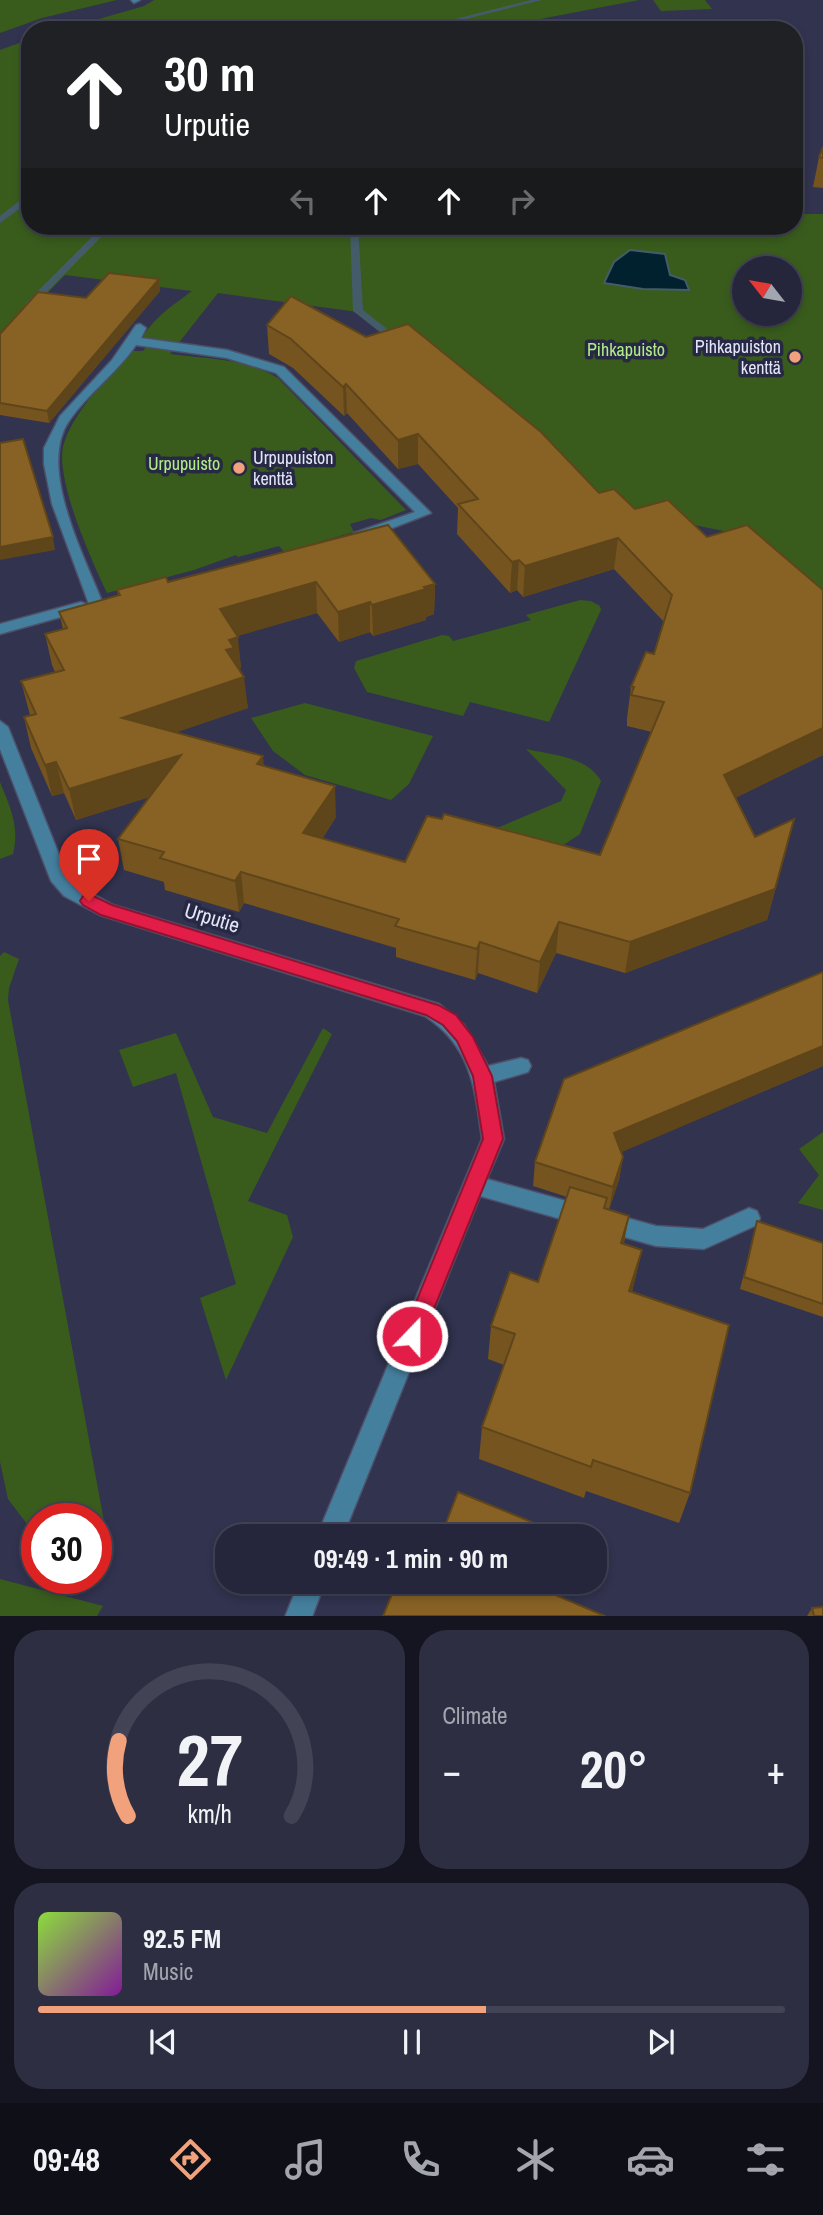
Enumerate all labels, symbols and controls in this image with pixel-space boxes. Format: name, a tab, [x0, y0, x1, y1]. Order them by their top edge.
text: 30 m	[164, 40, 256, 106]
icon: ahead	[49, 49, 140, 140]
text: Urputie	[164, 103, 250, 146]
icon: left	[284, 182, 322, 220]
icon: ahead	[357, 182, 395, 220]
icon: ahead	[430, 182, 468, 220]
icon: right	[503, 182, 541, 220]
north arrow	[732, 256, 802, 326]
map controls	[732, 256, 802, 326]
place label: Pihkapuiston kenttä	[695, 334, 781, 380]
park label: Pihkapuisto	[587, 337, 665, 362]
marker: Pihkapuiston kenttä	[787, 349, 803, 365]
place label: Urpupuiston kenttä	[253, 445, 333, 491]
park label: Urpupuisto	[148, 451, 220, 476]
marker: Urpupuiston kenttä	[231, 460, 247, 476]
pin	[59, 829, 119, 901]
icon: arrive	[70, 840, 108, 878]
street label: Urputie	[181, 895, 243, 940]
position arrow	[375, 1299, 449, 1373]
speed limit sign: 30	[21, 1503, 112, 1594]
text: 09:49 · 1 min · 90 m	[314, 1541, 508, 1576]
text: Climate	[443, 1700, 507, 1731]
text: 27	[176, 1711, 242, 1809]
text: 20°	[580, 1734, 648, 1804]
text: −	[443, 1745, 461, 1796]
text: +	[767, 1745, 785, 1796]
text: km/h	[187, 1796, 231, 1830]
text: 92.5 FM	[143, 1921, 221, 1956]
text: Music	[143, 1956, 193, 1987]
icon: previous	[144, 2023, 182, 2061]
icon: pause	[393, 2023, 431, 2061]
icon: next	[642, 2023, 680, 2061]
icon: directions	[166, 2135, 215, 2184]
icon: music	[281, 2135, 330, 2184]
icon: phone	[396, 2135, 445, 2184]
icon: climate	[511, 2135, 560, 2184]
icon: car	[626, 2135, 675, 2184]
icon: filters	[741, 2135, 790, 2184]
text: 09:48	[33, 2138, 100, 2181]

